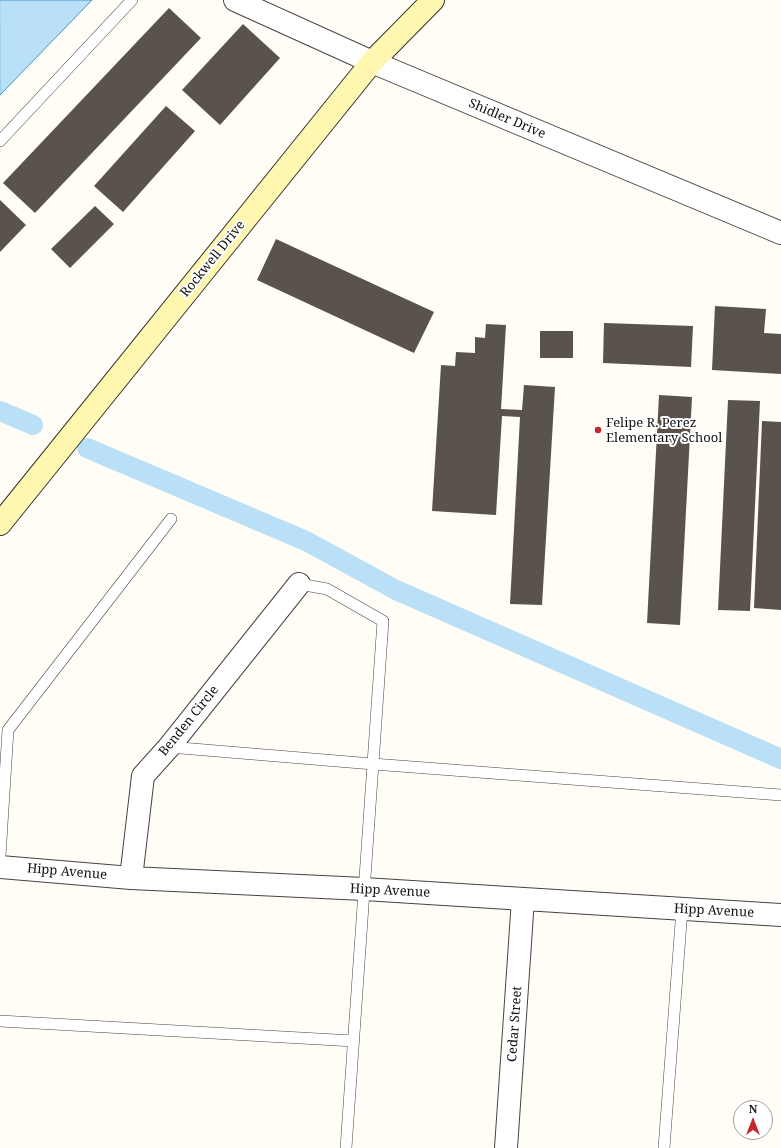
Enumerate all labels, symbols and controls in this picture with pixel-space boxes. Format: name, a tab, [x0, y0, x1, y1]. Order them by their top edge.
street label: Shidler Drive	[466, 96, 548, 142]
street label: Rockwell Drive	[177, 218, 249, 300]
place label: Felipe R. Perez Elementary School	[606, 415, 722, 446]
marker: Felipe R. Perez Elementary School	[593, 425, 603, 435]
street label: Benden Circle	[156, 683, 222, 759]
street label: Hipp Avenue	[26, 861, 108, 883]
street label: Hipp Avenue	[350, 881, 430, 901]
street label: Hipp Avenue	[674, 901, 754, 921]
street label: Cedar Street	[505, 986, 525, 1062]
north arrow	[733, 1100, 773, 1140]
text: N	[749, 1101, 757, 1116]

